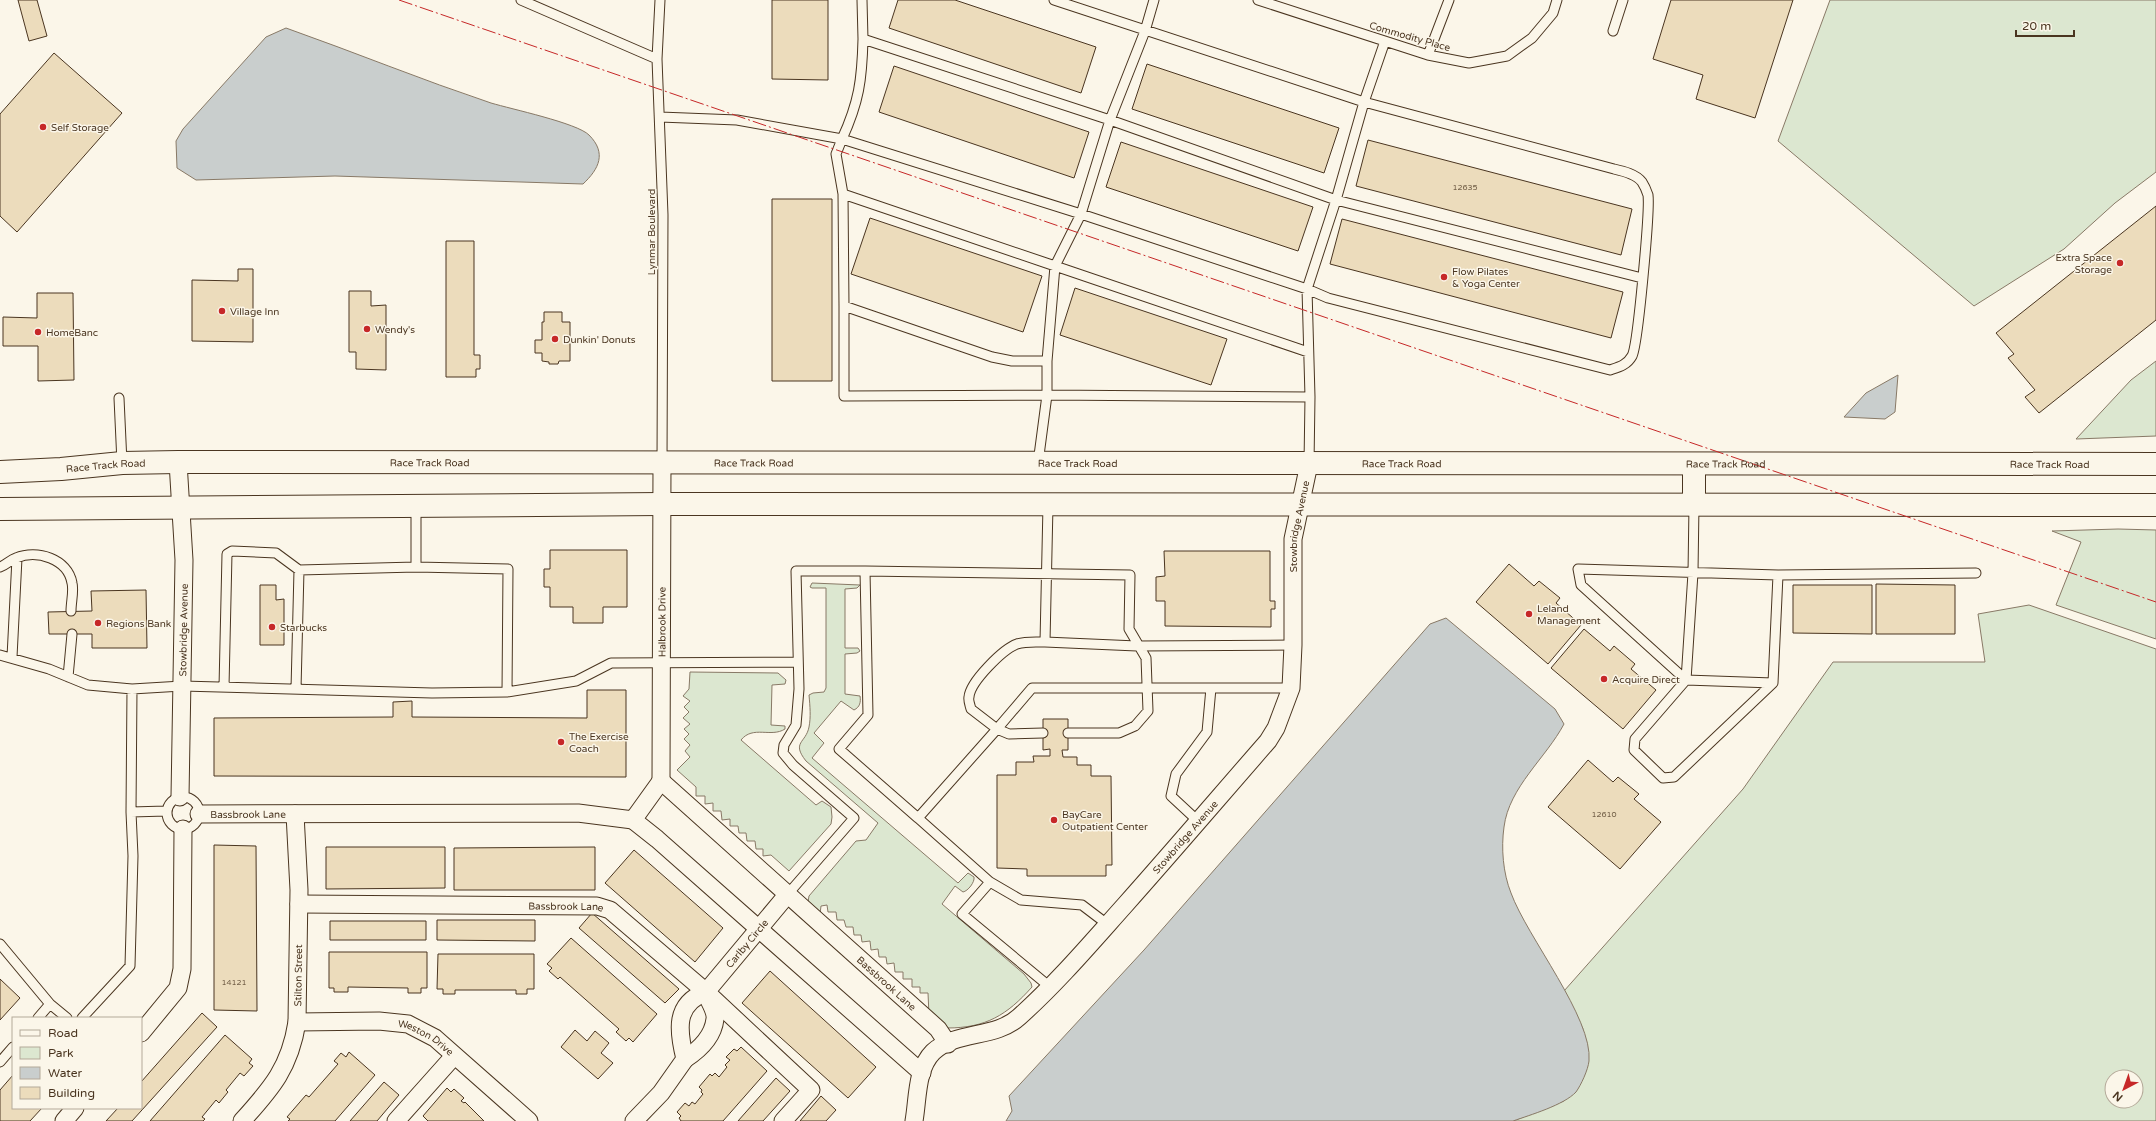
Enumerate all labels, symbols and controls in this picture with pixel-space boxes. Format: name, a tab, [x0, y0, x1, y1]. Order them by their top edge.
scale bar	[2016, 12, 2074, 38]
text: 20 m	[2022, 19, 2051, 33]
street label: Commodity Place	[1368, 20, 1452, 54]
marker: Self Storage	[38, 122, 48, 132]
place label: Self Storage	[51, 122, 109, 134]
house number: 12635	[1452, 183, 1478, 192]
street label: Lynmar Boulevard	[646, 189, 658, 275]
place label: Extra Space Storage	[2055, 252, 2112, 276]
marker: Extra Space Storage	[2115, 258, 2125, 268]
place label: Flow Pilates & Yoga Center	[1452, 266, 1520, 290]
marker: Flow Pilates & Yoga Center	[1439, 272, 1449, 282]
marker: Village Inn	[217, 306, 227, 316]
place label: Village Inn	[230, 306, 279, 318]
marker: Wendy's	[362, 324, 372, 334]
place label: Wendy's	[375, 324, 415, 336]
marker: HomeBanc	[33, 327, 43, 337]
place label: HomeBanc	[46, 327, 98, 339]
marker: Dunkin' Donuts	[550, 334, 560, 344]
place label: Dunkin' Donuts	[563, 334, 636, 346]
street label: Race Track Road	[390, 457, 470, 469]
street label: Race Track Road	[65, 458, 146, 475]
street label: Race Track Road	[714, 458, 794, 470]
street label: Race Track Road	[1038, 458, 1118, 470]
street label: Race Track Road	[1362, 458, 1442, 470]
street label: Race Track Road	[1686, 459, 1766, 471]
street label: Race Track Road	[2010, 459, 2090, 471]
street label: Stowbridge Avenue	[1288, 479, 1312, 572]
street label: Stowbridge Avenue	[177, 583, 191, 677]
street label: Halbrook Drive	[656, 586, 669, 657]
place label: Leland Management	[1537, 603, 1601, 627]
marker: Leland Management	[1524, 609, 1534, 619]
marker: Regions Bank	[93, 618, 103, 628]
place label: Regions Bank	[106, 618, 172, 630]
marker: Starbucks	[267, 622, 277, 632]
place label: Starbucks	[280, 622, 327, 634]
marker: Acquire Direct	[1599, 674, 1609, 684]
place label: Acquire Direct	[1612, 674, 1680, 686]
place label: The Exercise Coach	[569, 731, 629, 755]
marker: The Exercise Coach	[556, 737, 566, 747]
street label: Stowbridge Avenue	[1151, 798, 1221, 876]
street label: Bassbrook Lane	[210, 809, 286, 821]
place label: BayCare Outpatient Center	[1062, 809, 1148, 833]
house number: 12610	[1591, 810, 1617, 819]
marker: BayCare Outpatient Center	[1049, 815, 1059, 825]
street label: Bassbrook Lane	[528, 901, 605, 915]
street label: Carlby Circle	[724, 917, 771, 971]
street label: Stilton Street	[292, 944, 305, 1006]
street label: Bassbrook Lane	[854, 954, 918, 1014]
house number: 14121	[221, 978, 247, 987]
legend	[12, 1017, 142, 1109]
street label: Weston Drive	[398, 1018, 456, 1059]
text: Road	[48, 1026, 78, 1040]
text: Park	[48, 1046, 74, 1060]
text: Water	[48, 1066, 83, 1080]
north arrow	[2104, 1069, 2144, 1109]
text: Building	[48, 1086, 95, 1100]
text: N	[2110, 1088, 2125, 1104]

